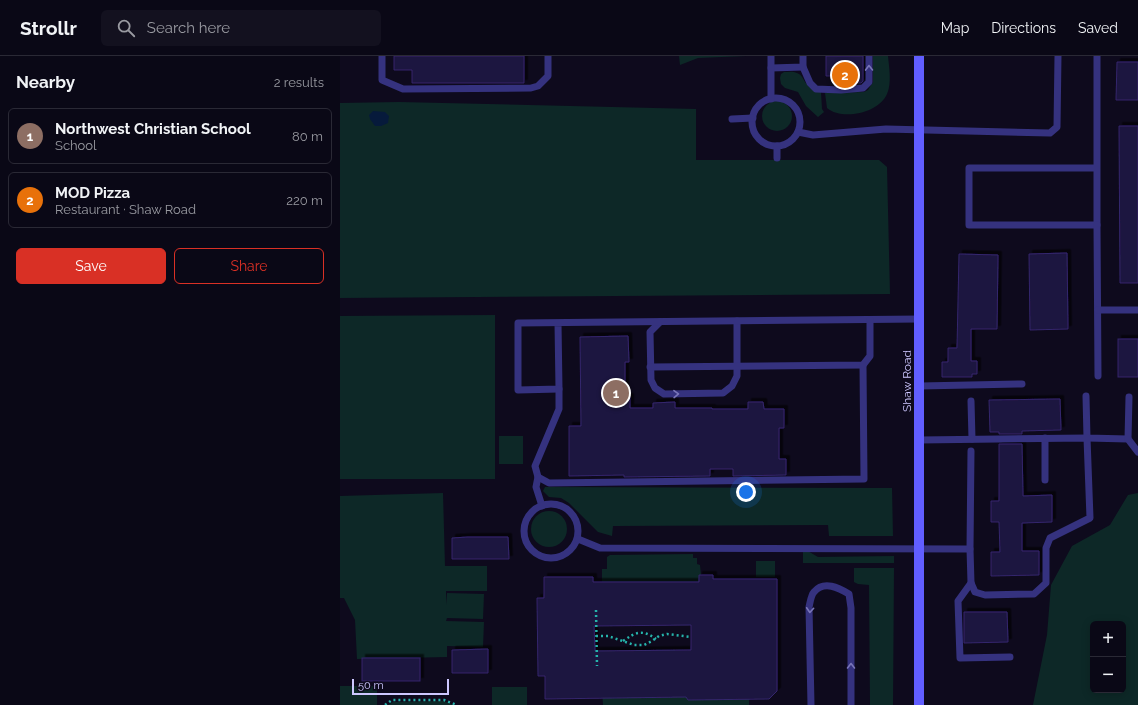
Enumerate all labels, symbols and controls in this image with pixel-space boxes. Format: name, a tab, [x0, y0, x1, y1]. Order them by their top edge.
search box	[101, 10, 381, 46]
text: Strollr	[20, 17, 77, 39]
icon: search	[115, 17, 137, 39]
text: Search here	[147, 19, 230, 37]
text: Map	[941, 20, 969, 36]
text: Directions	[991, 20, 1056, 36]
text: Saved	[1078, 20, 1118, 36]
pin: 2	[832, 60, 858, 90]
one-way arrow	[865, 65, 873, 71]
text: Nearby	[16, 72, 75, 92]
text: 2 results	[274, 75, 324, 90]
text: Northwest Christian School	[55, 120, 251, 138]
text: 1	[27, 129, 33, 144]
text: 80 m	[292, 129, 323, 144]
text: School	[55, 138, 97, 153]
text: MOD Pizza	[55, 184, 130, 202]
text: 2	[26, 193, 34, 208]
text: 220 m	[286, 193, 323, 208]
text: Restaurant · Shaw Road	[55, 202, 196, 217]
button: Save	[16, 248, 166, 284]
button: Share	[174, 248, 324, 284]
street label: Shaw Road	[900, 350, 914, 412]
pin: 1	[603, 378, 629, 408]
one-way arrow	[673, 390, 679, 398]
your location	[736, 482, 756, 502]
one-way arrow	[805, 607, 814, 613]
map controls	[1090, 621, 1126, 693]
button: +	[1090, 621, 1126, 657]
button: −	[1090, 657, 1126, 693]
one-way arrow	[847, 663, 855, 669]
scale bar	[352, 677, 449, 696]
text: 50 m	[358, 679, 384, 692]

